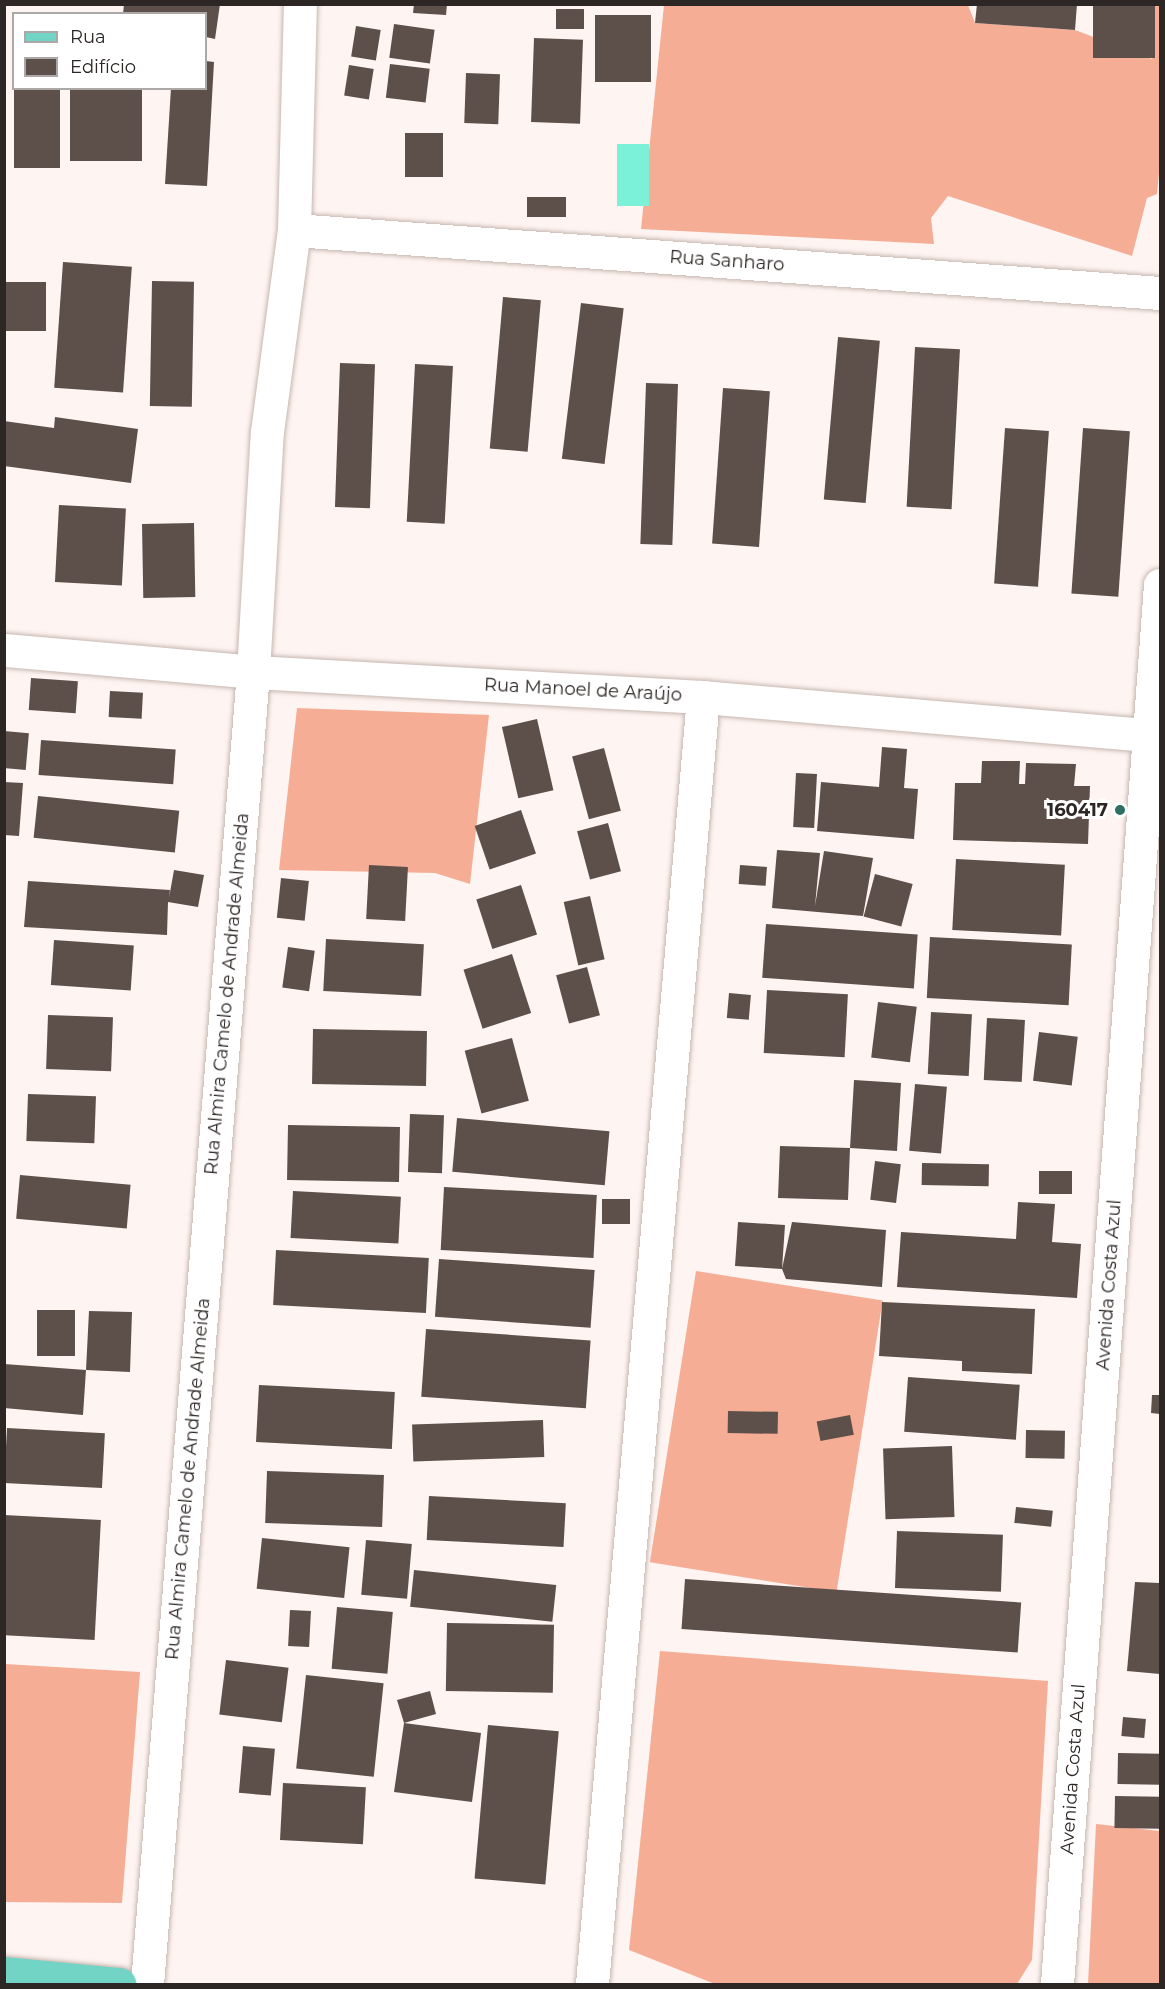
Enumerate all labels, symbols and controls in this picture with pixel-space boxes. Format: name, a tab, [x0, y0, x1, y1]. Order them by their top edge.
legend	[12, 12, 207, 90]
text: Rua	[70, 26, 106, 48]
text: Edifício	[70, 56, 136, 78]
street label: Rua Sanharo	[669, 246, 785, 276]
street label: Rua Manoel de Araújo	[483, 674, 683, 706]
place label: 160417	[1047, 799, 1108, 821]
marker: 160417	[1113, 803, 1127, 817]
street label: Rua Almira Camelo de Andrade Almeida	[200, 812, 254, 1176]
street label: Avenida Costa Azul	[1092, 1199, 1126, 1371]
street label: Rua Almira Camelo de Andrade Almeida	[161, 1297, 215, 1661]
street label: Avenida Costa Azul	[1056, 1683, 1090, 1855]

